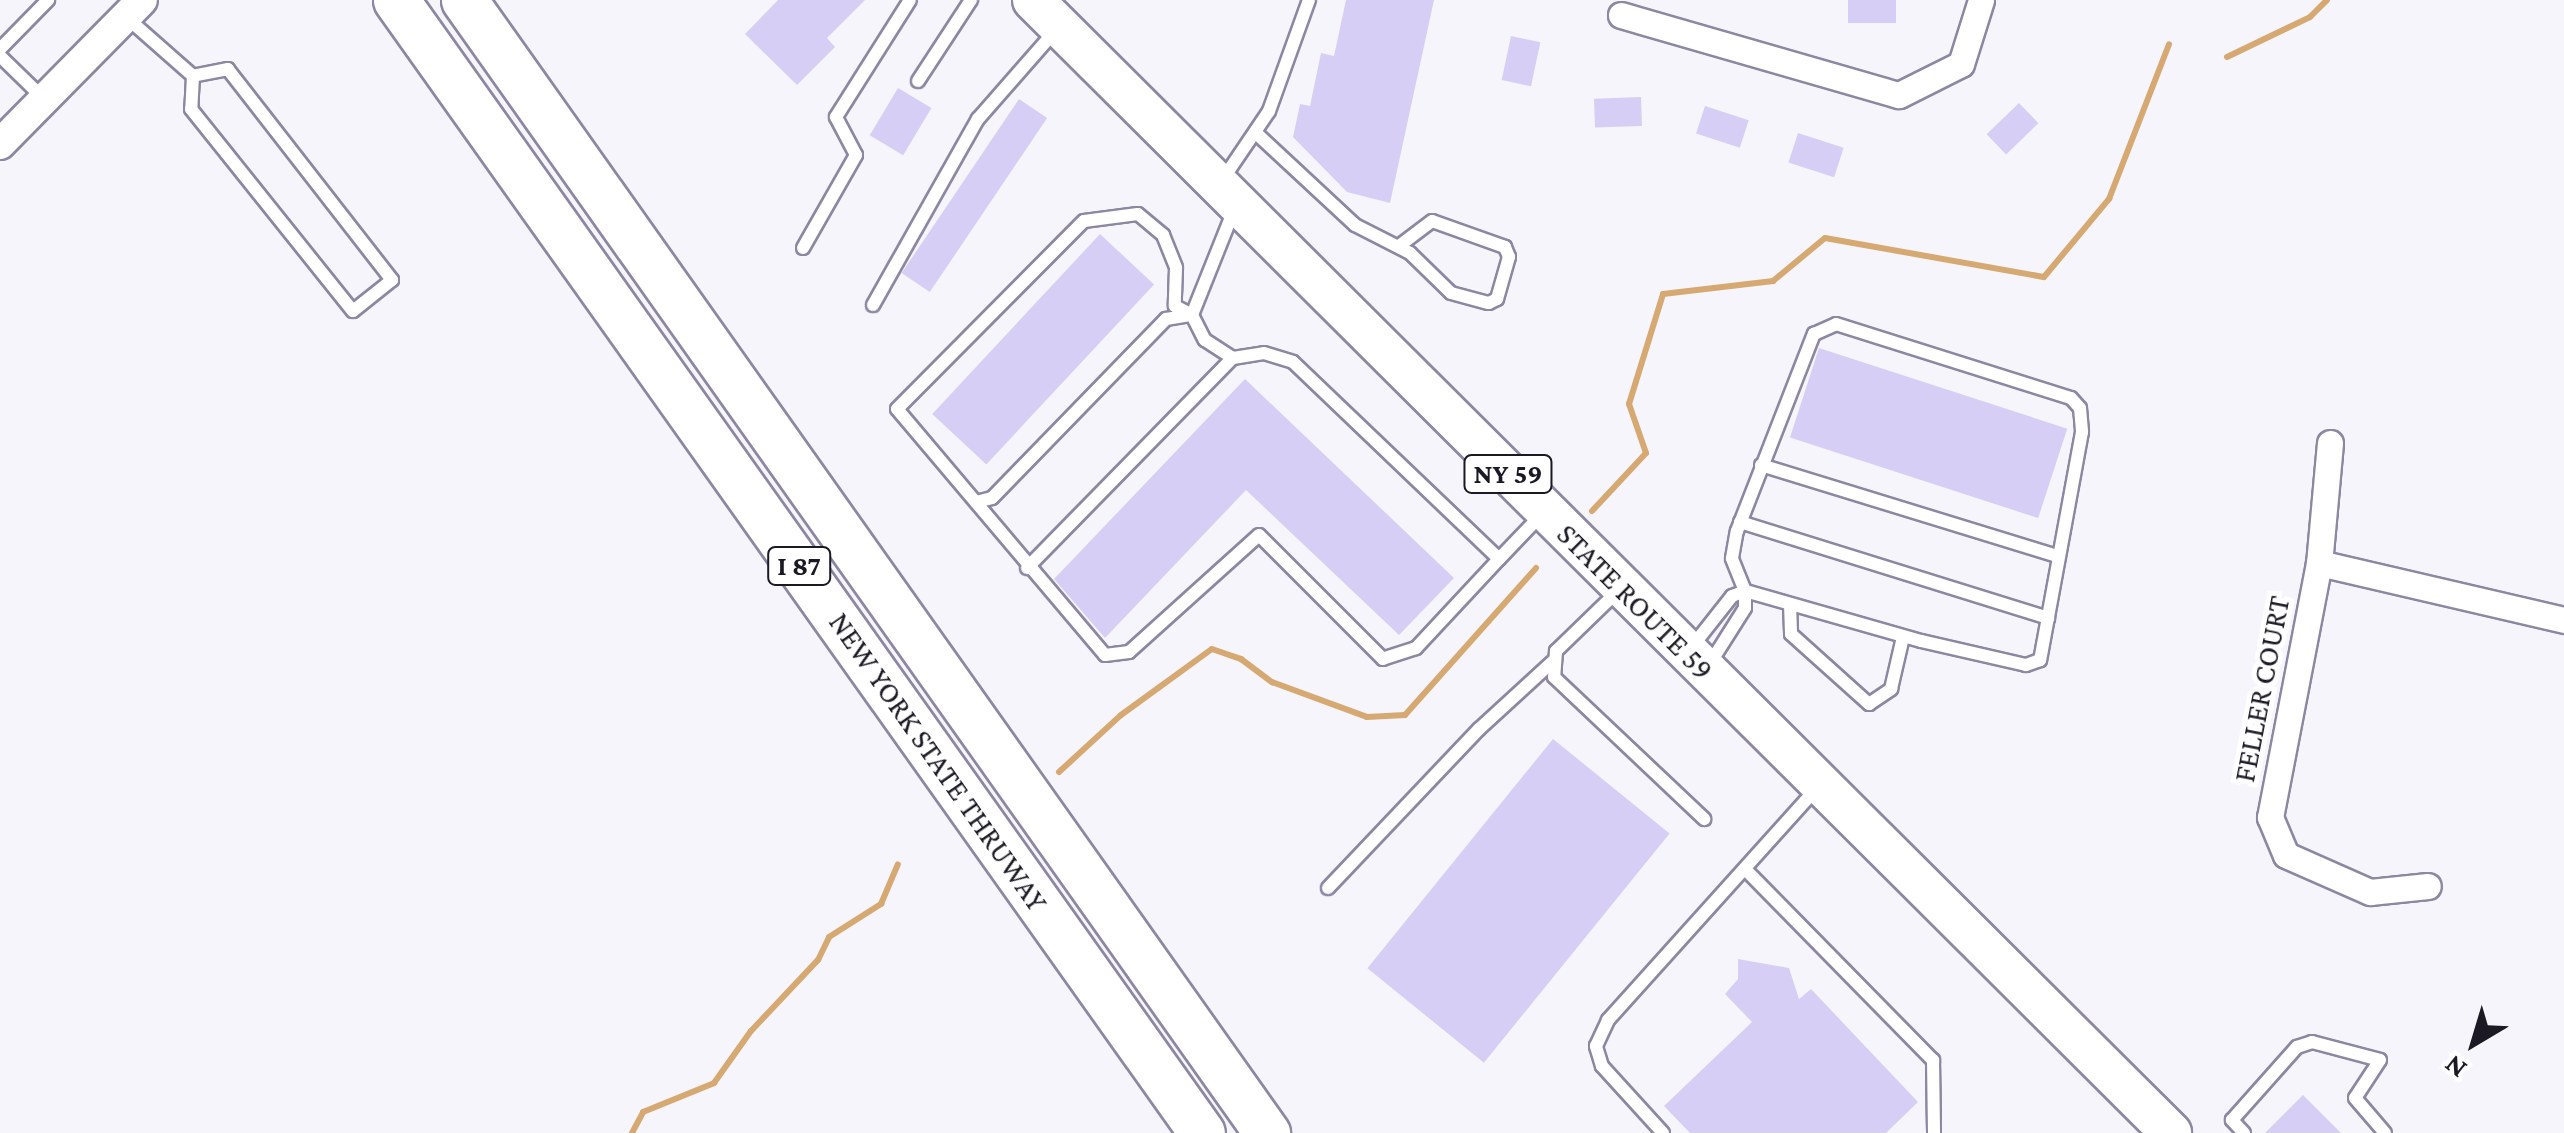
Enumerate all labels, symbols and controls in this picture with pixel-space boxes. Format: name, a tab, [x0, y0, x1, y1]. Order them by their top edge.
road number: NY 59	[1463, 451, 1553, 497]
street label: STATE ROUTE 59	[1549, 516, 1721, 688]
road number: I 87	[766, 543, 832, 589]
street label: FELLER COURT	[2226, 593, 2298, 785]
street label: NEW YORK STATE THRUWAY	[821, 606, 1055, 918]
north arrow	[2424, 993, 2524, 1093]
text: N	[2438, 1049, 2472, 1085]

